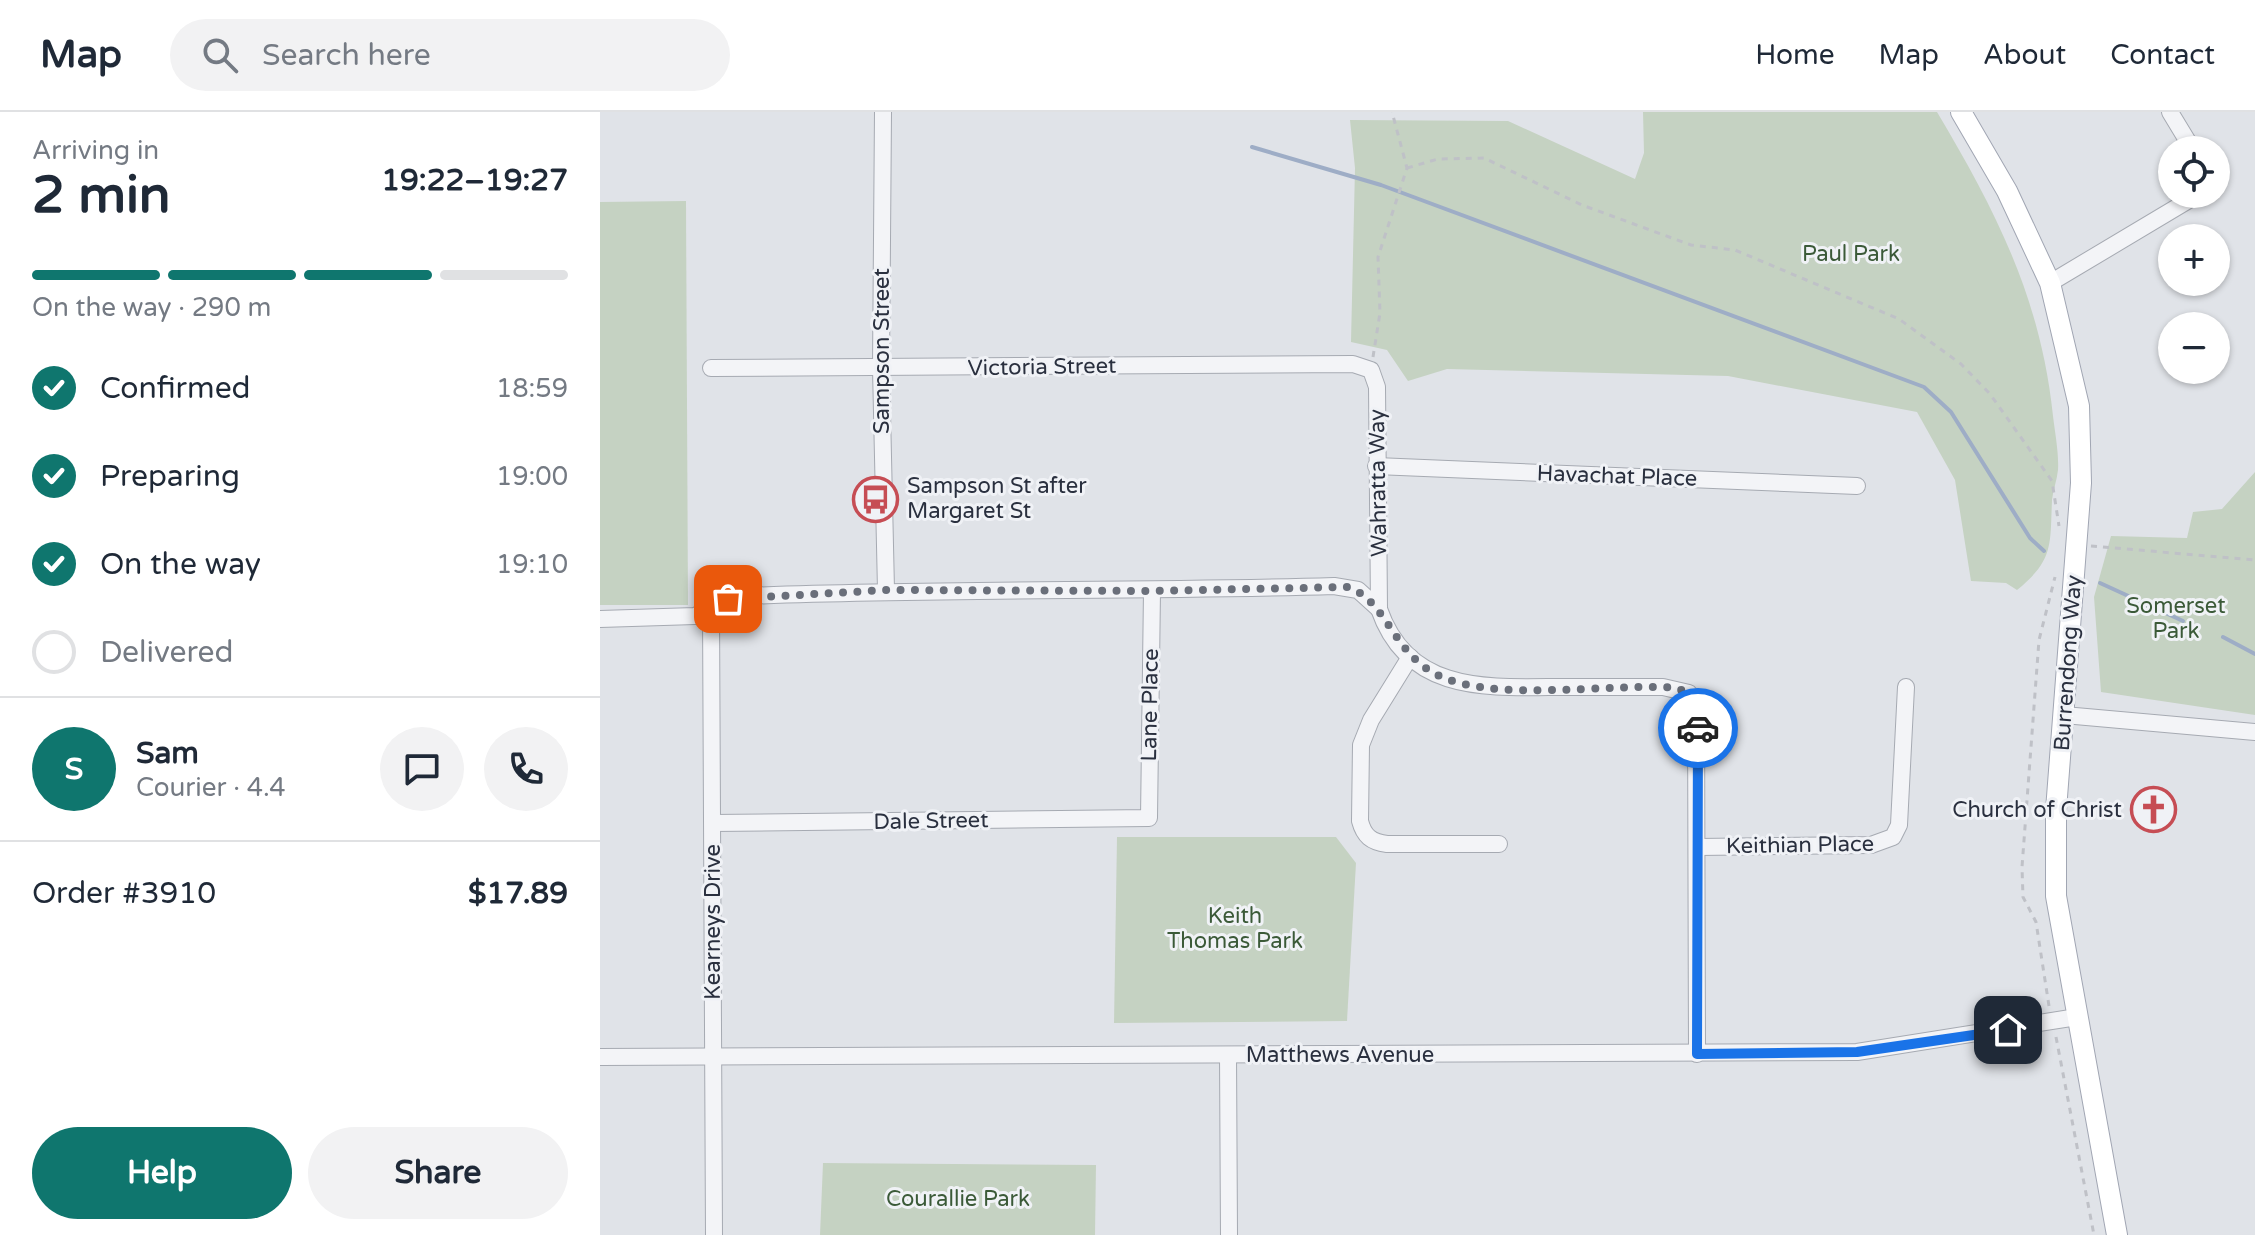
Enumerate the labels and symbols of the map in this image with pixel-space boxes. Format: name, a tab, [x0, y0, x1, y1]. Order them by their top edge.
park label: Paul Park	[1802, 241, 1900, 267]
street label: Sampson Street	[869, 268, 895, 434]
street label: Victoria Street	[967, 353, 1117, 381]
street label: Wahratta Way	[1364, 409, 1392, 557]
street label: Havachat Place	[1536, 460, 1698, 492]
place label: Sampson St after Margaret St	[907, 473, 1087, 524]
bus stop icon: Sampson St after Margaret St	[852, 475, 900, 523]
pin	[694, 565, 762, 633]
street label: Burrendong Way	[2049, 574, 2087, 752]
park label: Somerset Park	[2126, 593, 2226, 644]
street label: Lane Place	[1136, 648, 1164, 762]
courier	[1658, 688, 1738, 768]
church icon: Church of Christ	[2129, 786, 2177, 834]
place label: Church of Christ	[1952, 797, 2122, 823]
street label: Dale Street	[873, 807, 989, 835]
street label: Keithian Place	[1726, 831, 1874, 859]
street label: Kearneys Drive	[700, 844, 726, 1000]
park label: Keith Thomas Park	[1167, 903, 1303, 954]
pin	[1974, 996, 2042, 1064]
street label: Matthews Avenue	[1246, 1042, 1434, 1068]
park label: Courallie Park	[886, 1186, 1030, 1212]

